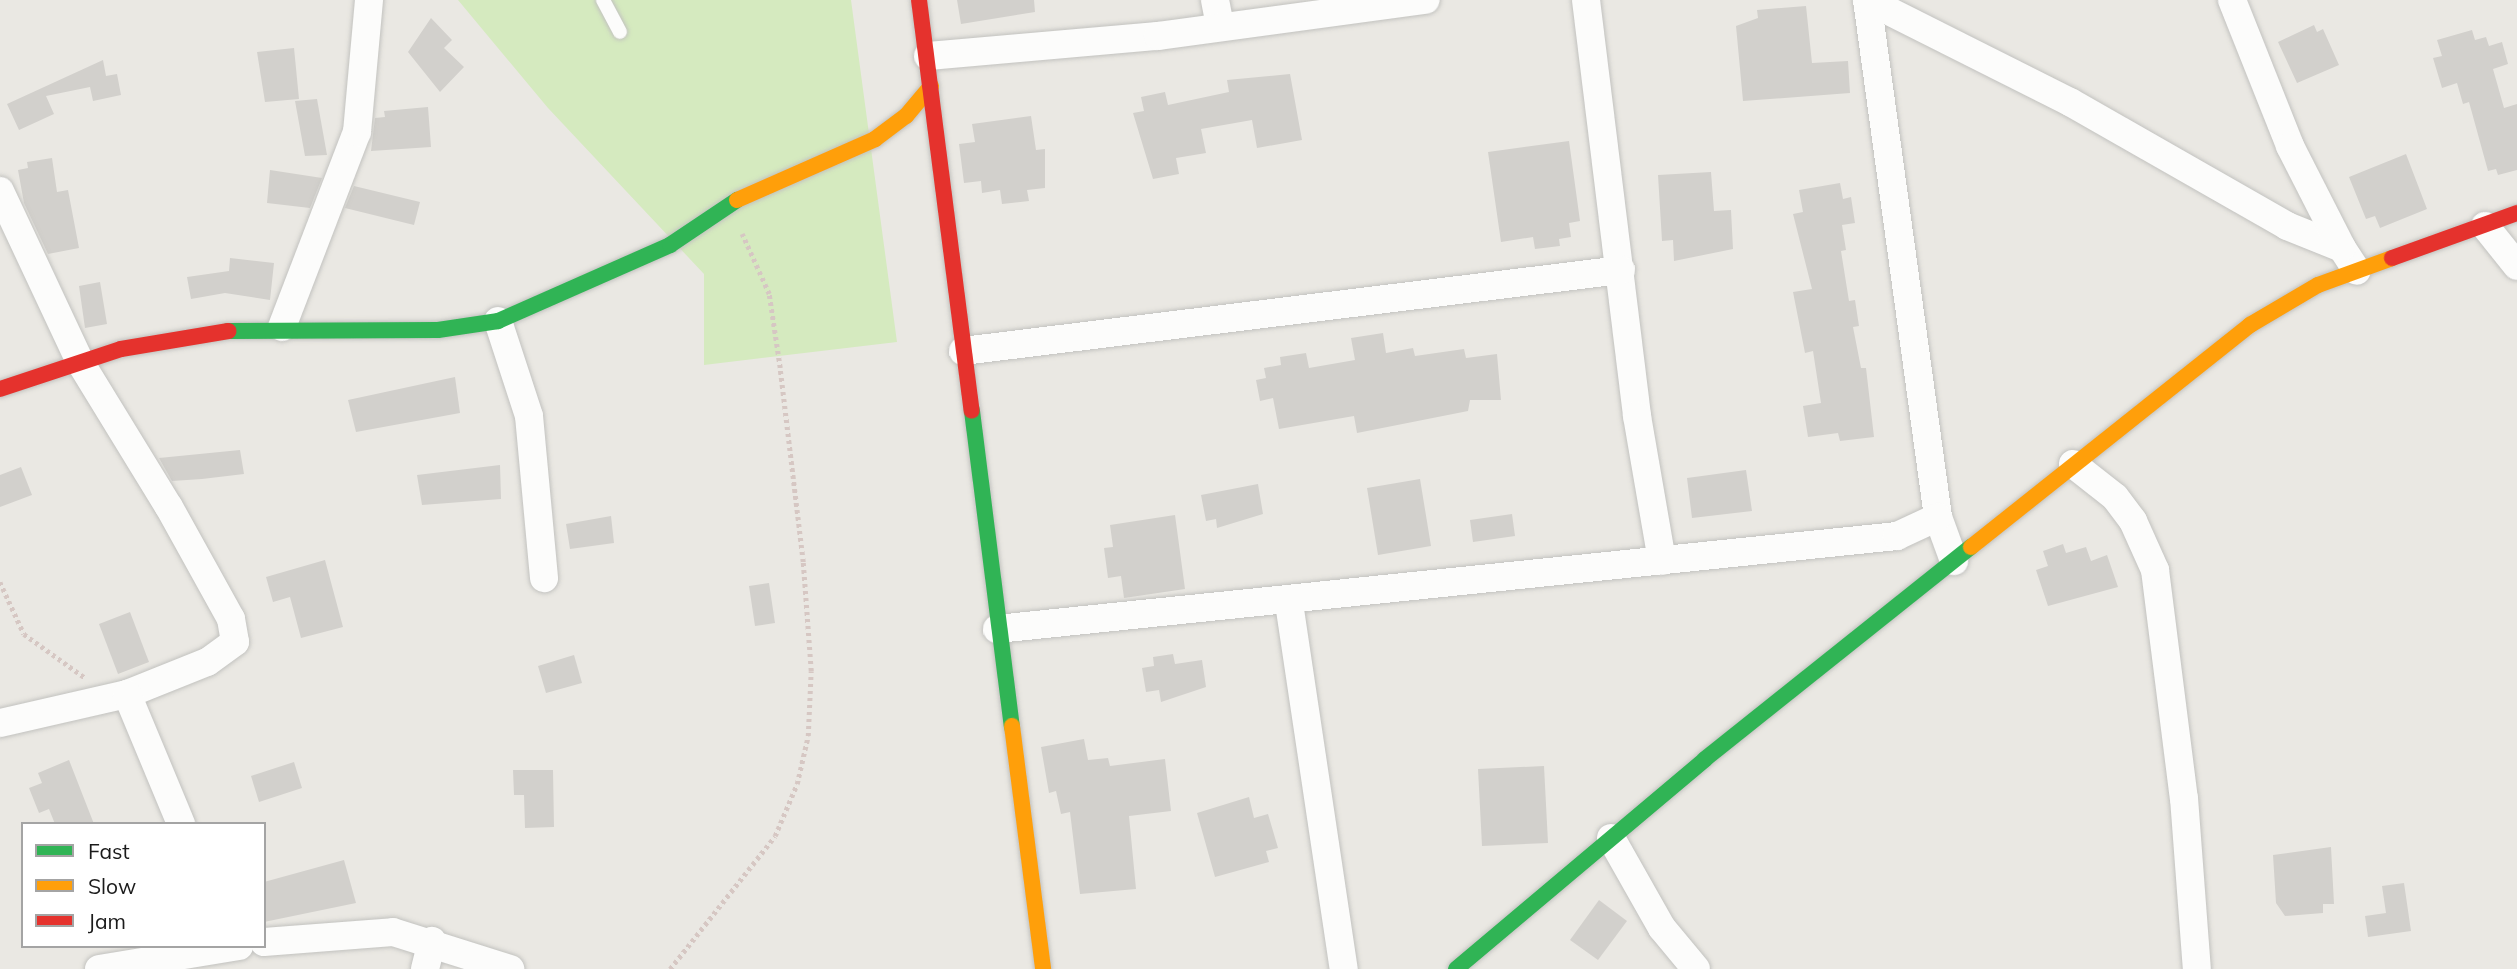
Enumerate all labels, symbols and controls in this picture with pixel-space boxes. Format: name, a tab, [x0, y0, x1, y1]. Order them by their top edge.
legend	[21, 822, 266, 948]
text: Fast	[88, 838, 130, 864]
text: Slow	[88, 873, 136, 899]
text: Jam	[88, 908, 126, 934]

